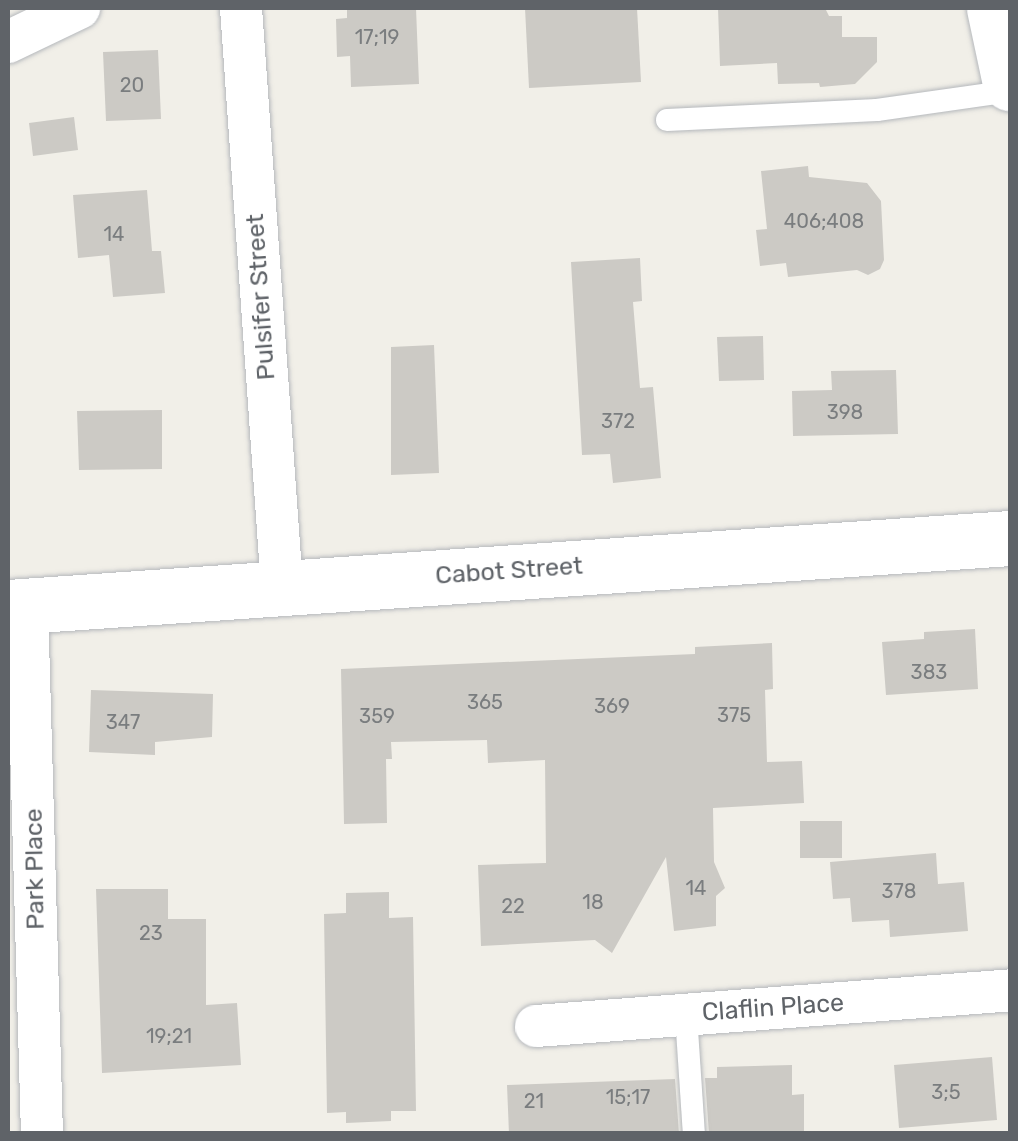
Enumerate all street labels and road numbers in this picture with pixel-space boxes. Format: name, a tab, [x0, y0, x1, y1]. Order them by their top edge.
street label: Pulsifer Street	[240, 213, 282, 381]
street label: Cabot Street	[434, 551, 584, 591]
street label: Park Place	[19, 808, 51, 930]
street label: Claflin Place	[701, 988, 845, 1028]

